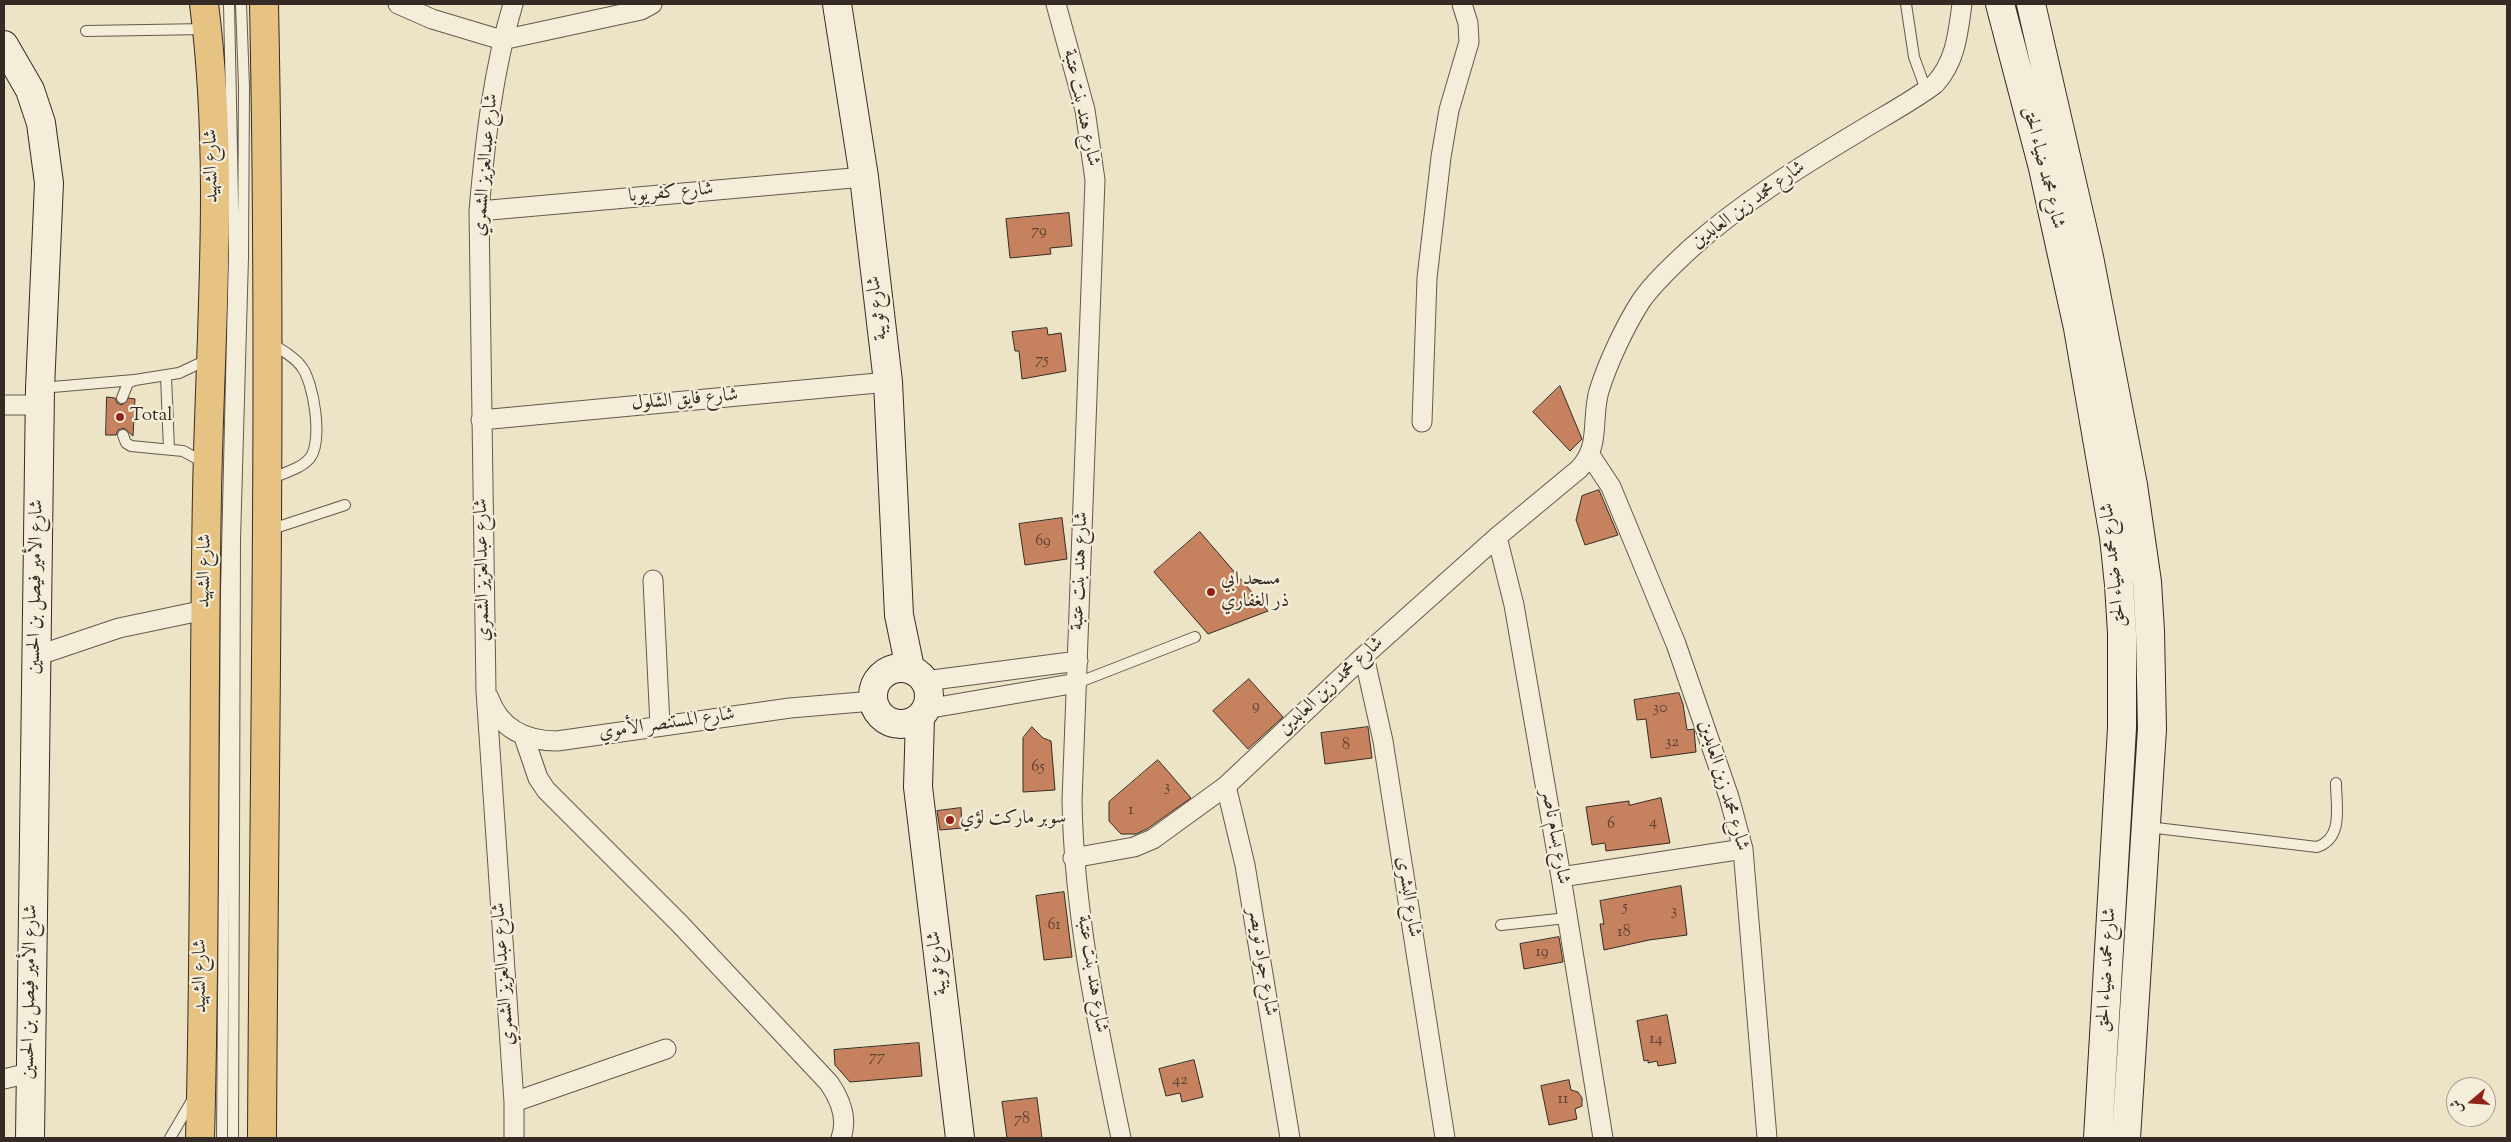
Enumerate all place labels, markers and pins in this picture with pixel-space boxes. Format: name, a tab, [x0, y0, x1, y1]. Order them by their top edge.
place label: Total	[130, 406, 173, 428]
marker: Total	[114, 411, 126, 423]
place label: مسحد ابي ذر الغفاري	[1221, 570, 1289, 614]
marker: مسحد ابي ذر الغفاري	[1205, 586, 1217, 598]
place label: سوبر ماركت لؤي	[960, 809, 1066, 831]
marker: سوبر ماركت لؤي	[944, 814, 956, 826]

